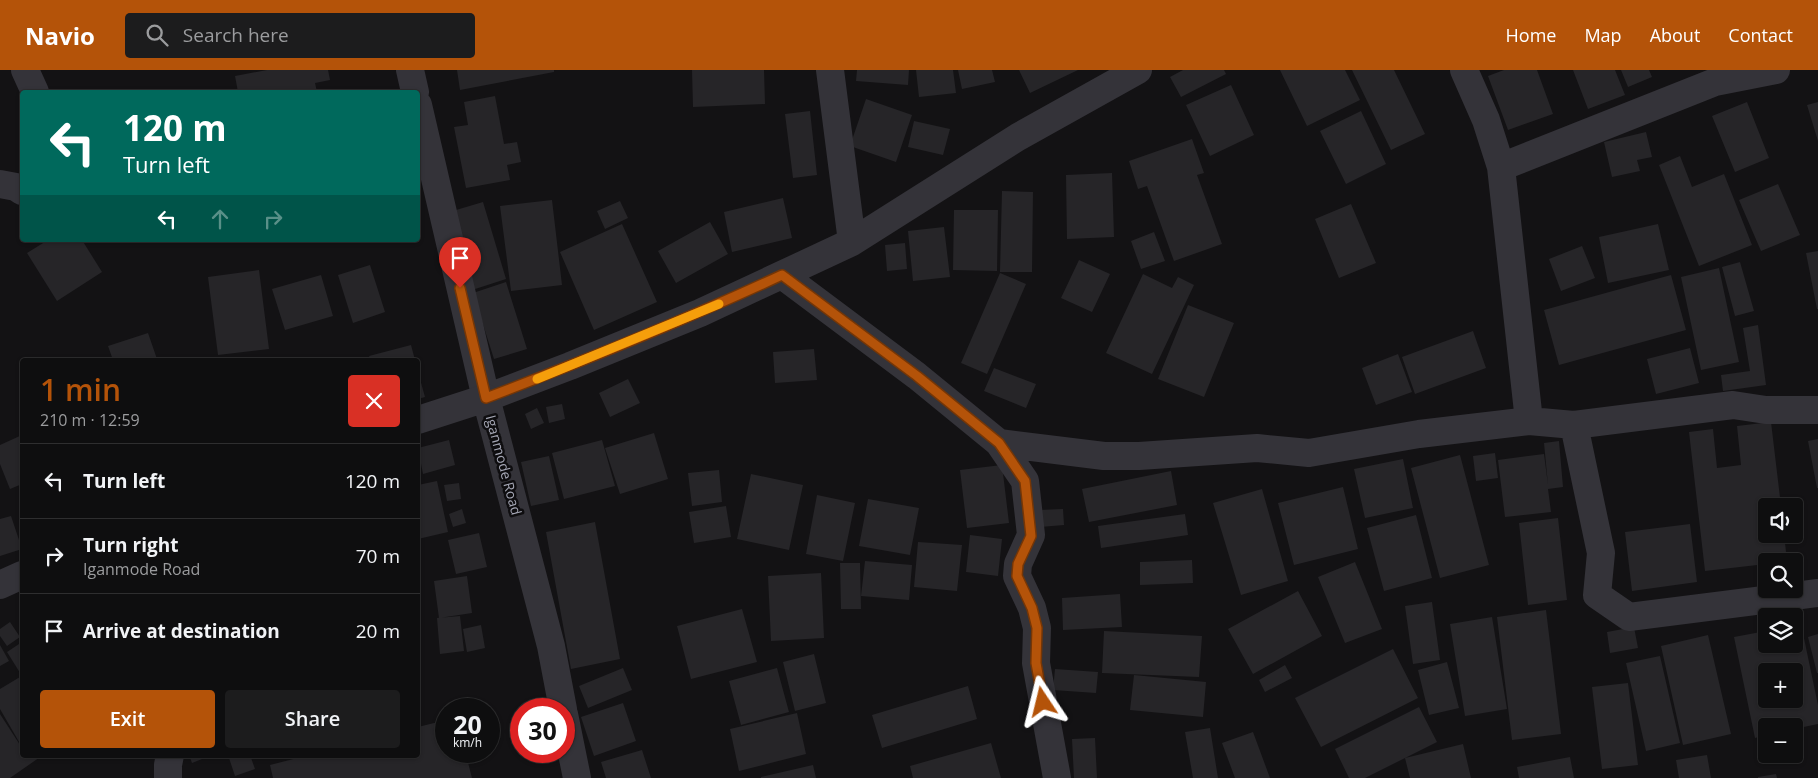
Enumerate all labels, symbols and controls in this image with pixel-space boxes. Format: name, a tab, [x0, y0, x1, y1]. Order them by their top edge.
search box	[125, 13, 475, 58]
text: Navio	[25, 19, 95, 52]
icon: search	[143, 21, 171, 49]
text: Search here	[183, 22, 289, 48]
text: Home	[1506, 23, 1556, 47]
text: Map	[1584, 23, 1622, 47]
text: About	[1650, 23, 1700, 47]
text: Contact	[1728, 23, 1793, 47]
text: 120 m	[123, 104, 227, 151]
icon: left	[40, 110, 105, 175]
text: Turn left	[123, 149, 210, 179]
icon: left	[153, 205, 181, 233]
icon: ahead	[206, 205, 234, 233]
icon: right	[259, 205, 287, 233]
pin	[439, 237, 481, 288]
icon: arrive	[446, 244, 474, 272]
text: 1 min	[40, 369, 121, 410]
button: close	[348, 375, 400, 427]
text: 210 m · 12:59	[40, 409, 140, 431]
street label: Iganmode Road	[482, 413, 526, 517]
icon: left	[40, 467, 68, 495]
text: Turn left	[83, 468, 165, 494]
text: 120 m	[345, 468, 400, 494]
map controls	[1758, 498, 1803, 763]
button: sound	[1758, 498, 1803, 543]
text: Turn right	[83, 532, 178, 558]
icon: right	[40, 542, 68, 570]
text: 70 m	[356, 543, 400, 569]
button: search	[1758, 553, 1803, 598]
text: Iganmode Road	[83, 558, 200, 580]
button: layers	[1758, 608, 1803, 653]
icon: arrive	[40, 617, 68, 645]
text: Arrive at destination	[83, 618, 280, 644]
text: 20 m	[356, 618, 400, 644]
button: +	[1758, 663, 1803, 708]
position arrow	[1016, 675, 1068, 727]
button: Exit	[40, 690, 215, 748]
button: Share	[225, 690, 400, 748]
speed limit sign: 30	[510, 698, 575, 763]
text: 20	[453, 707, 482, 741]
button: −	[1758, 718, 1803, 763]
text: km/h	[453, 734, 482, 751]

